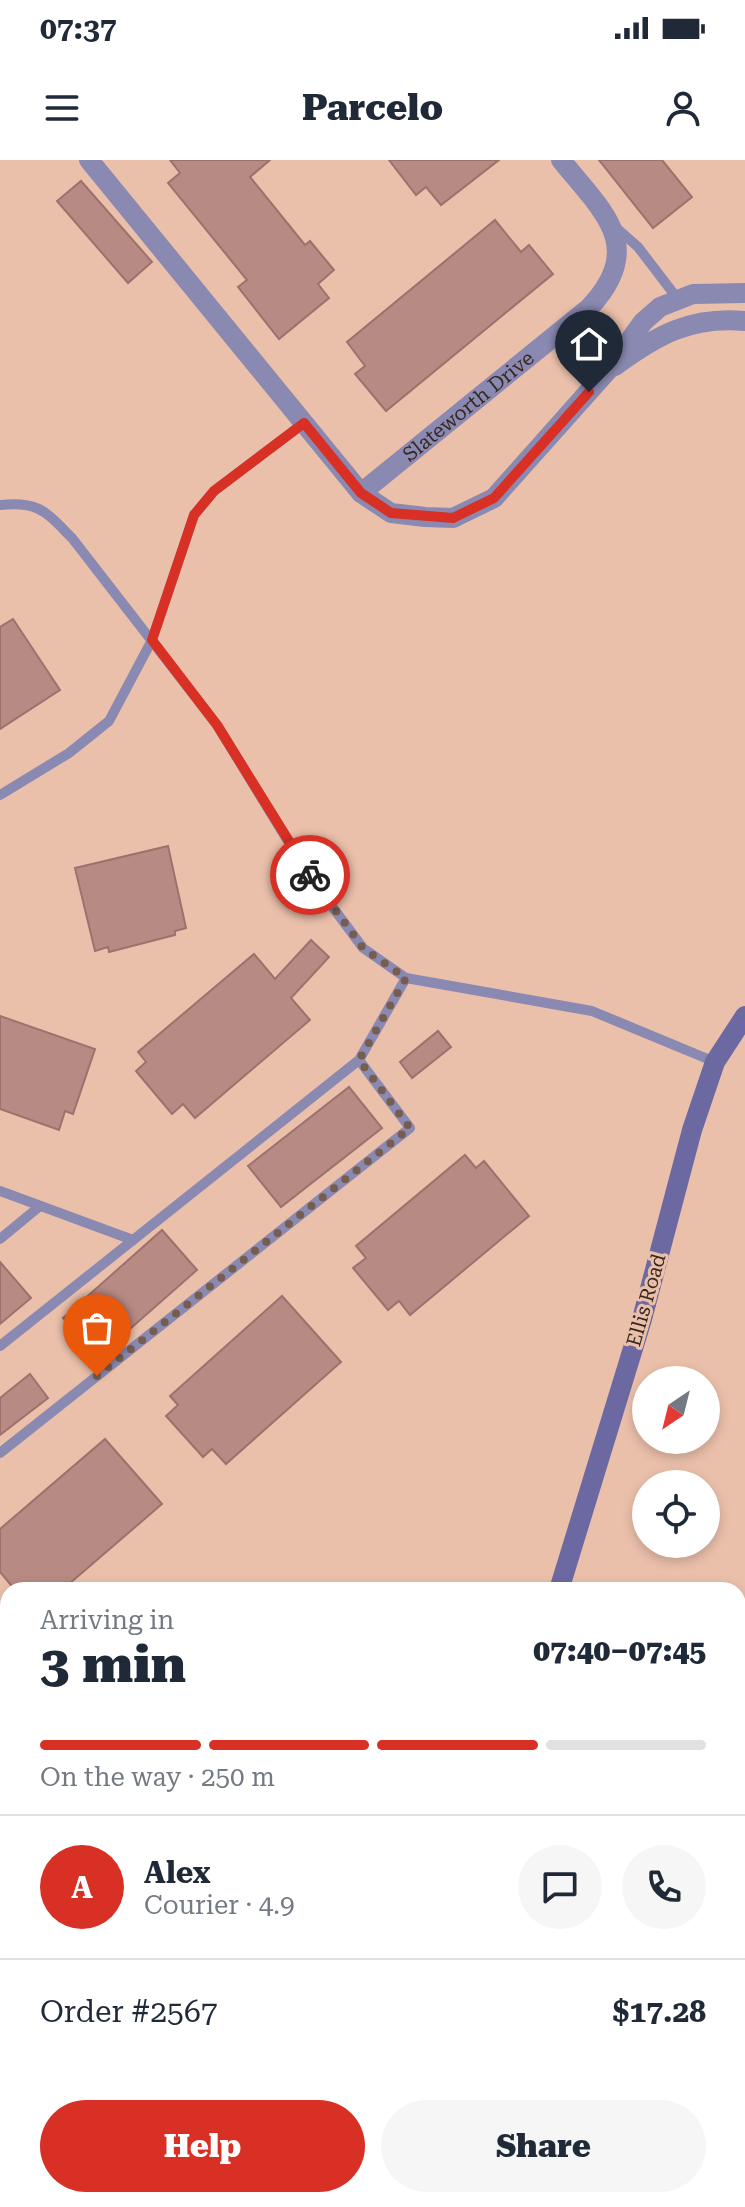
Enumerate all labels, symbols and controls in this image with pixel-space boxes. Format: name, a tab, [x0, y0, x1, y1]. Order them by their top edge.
text: 07:37	[40, 11, 117, 46]
icon: menu	[40, 86, 84, 130]
icon: person	[661, 86, 705, 130]
text: Parcelo	[302, 87, 443, 129]
pin	[555, 310, 623, 392]
icon: home	[567, 322, 611, 366]
street label: Slateworth Drive	[398, 346, 539, 466]
courier	[270, 835, 350, 915]
icon: bike	[288, 853, 332, 897]
street label: Ellis Road	[621, 1251, 671, 1349]
pin	[63, 1294, 131, 1376]
icon: bag	[75, 1306, 119, 1350]
north arrow	[632, 1366, 720, 1454]
map controls	[632, 1366, 720, 1558]
button: locate	[632, 1470, 720, 1558]
text: Arriving in	[40, 1605, 174, 1635]
text: 07:40–07:45	[533, 1633, 706, 1668]
text: 3 min	[40, 1634, 186, 1695]
text: On the way · 250 m	[40, 1762, 275, 1792]
button: chat	[518, 1845, 602, 1929]
button: phone	[622, 1845, 706, 1929]
text: Alex	[144, 1855, 211, 1890]
text: A	[71, 1870, 93, 1905]
text: Courier · 4.9	[144, 1890, 294, 1920]
text: Order #2567	[40, 1994, 218, 2029]
text: $17.28	[613, 1994, 706, 2029]
button: Help	[40, 2100, 365, 2192]
button: Share	[381, 2100, 706, 2192]

